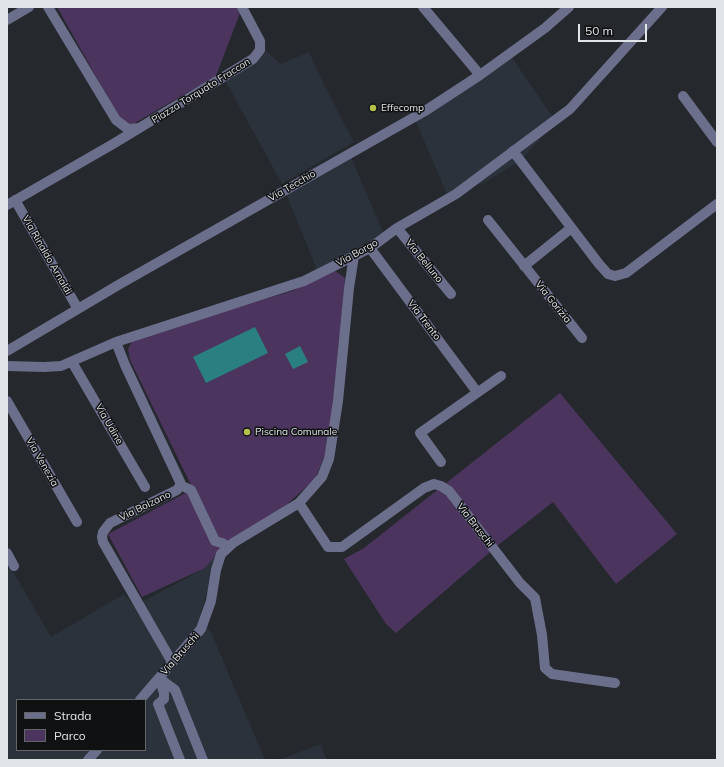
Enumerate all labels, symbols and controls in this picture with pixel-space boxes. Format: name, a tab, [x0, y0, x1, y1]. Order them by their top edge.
scale bar	[580, 16, 649, 42]
text: 50 m	[585, 23, 613, 38]
street label: Piazza Torquato Fraccon	[149, 56, 253, 126]
place label: Effecomp	[381, 102, 424, 114]
marker: Effecomp	[368, 103, 378, 113]
street label: Via Tecchio	[266, 168, 318, 204]
street label: Via Rinaldo Arnaldi	[19, 213, 75, 297]
street label: Via Borgo	[334, 237, 380, 269]
street label: Via Belluno	[403, 237, 445, 285]
street label: Via Gorizia	[532, 279, 574, 325]
street label: Via Trento	[405, 298, 443, 342]
street label: Via Udine	[93, 402, 125, 446]
place label: Piscina Comunale	[255, 426, 337, 438]
marker: Piscina Comunale	[242, 427, 252, 437]
street label: Via Venezia	[23, 435, 61, 489]
street label: Via Bolzano	[117, 488, 173, 524]
street label: Via Bruschi	[454, 501, 496, 549]
street label: Via Bruschi	[158, 630, 202, 678]
legend	[16, 699, 146, 751]
text: Strada	[54, 708, 92, 723]
text: Parco	[54, 728, 86, 743]

